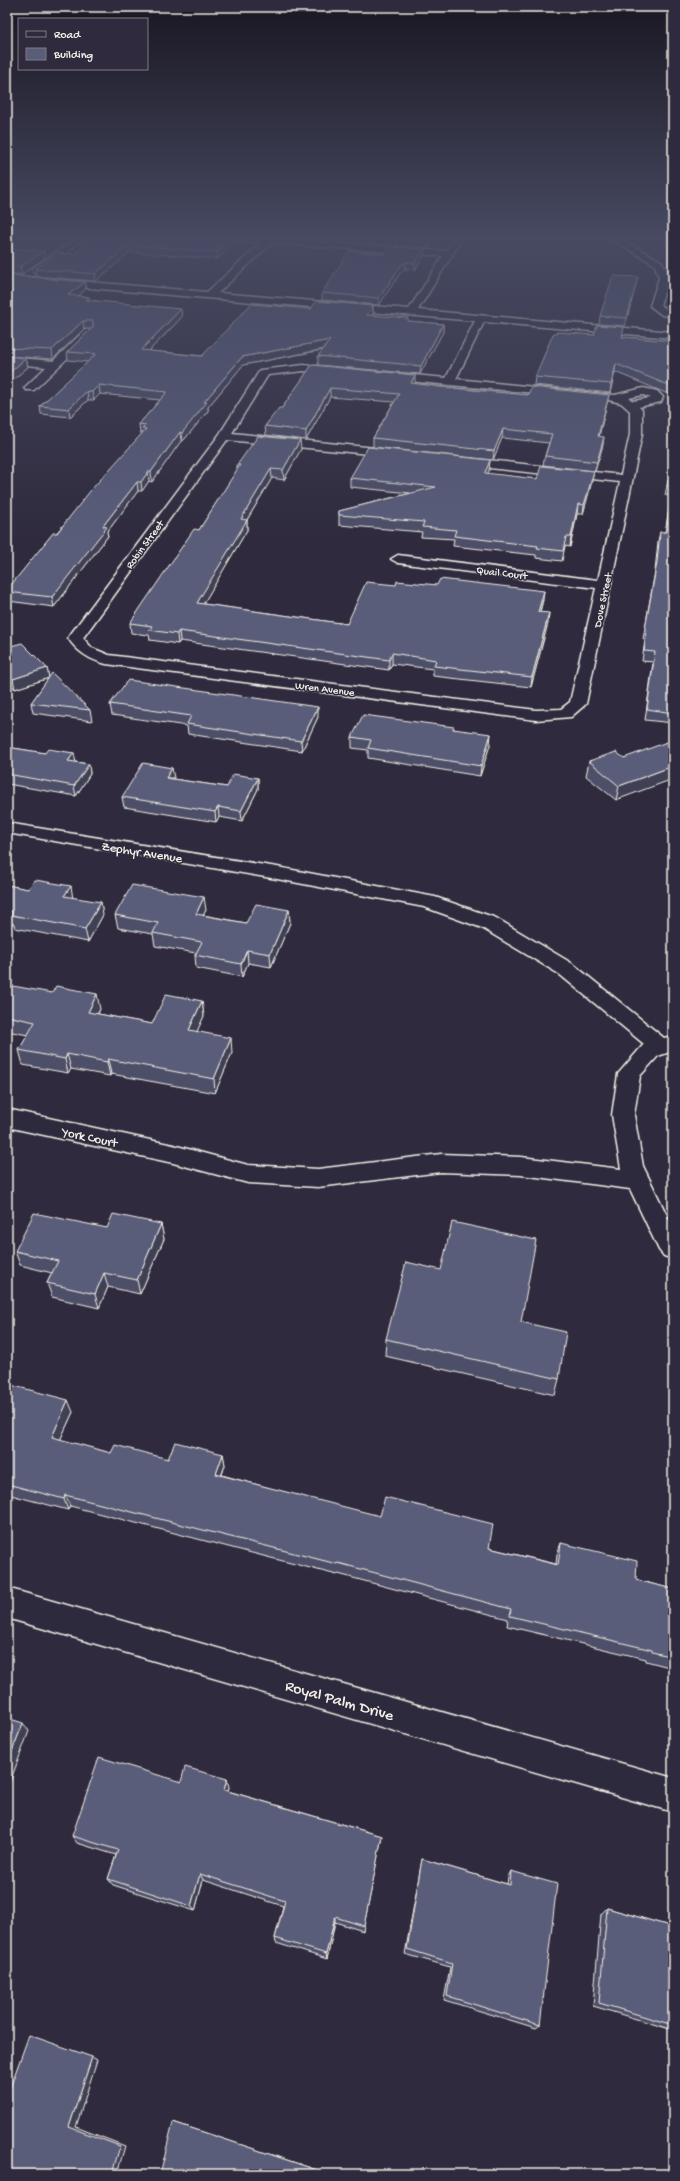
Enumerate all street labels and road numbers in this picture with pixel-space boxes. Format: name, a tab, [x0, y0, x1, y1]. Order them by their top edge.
street label: Robin Street	[124, 517, 168, 572]
street label: Quail Court	[476, 565, 529, 583]
street label: Dove Street	[592, 571, 616, 630]
street label: Wren Avenue	[294, 680, 355, 700]
street label: Zephyr Avenue	[100, 840, 183, 867]
street label: York Court	[60, 1125, 120, 1152]
street label: Royal Palm Drive	[283, 1678, 396, 1727]

